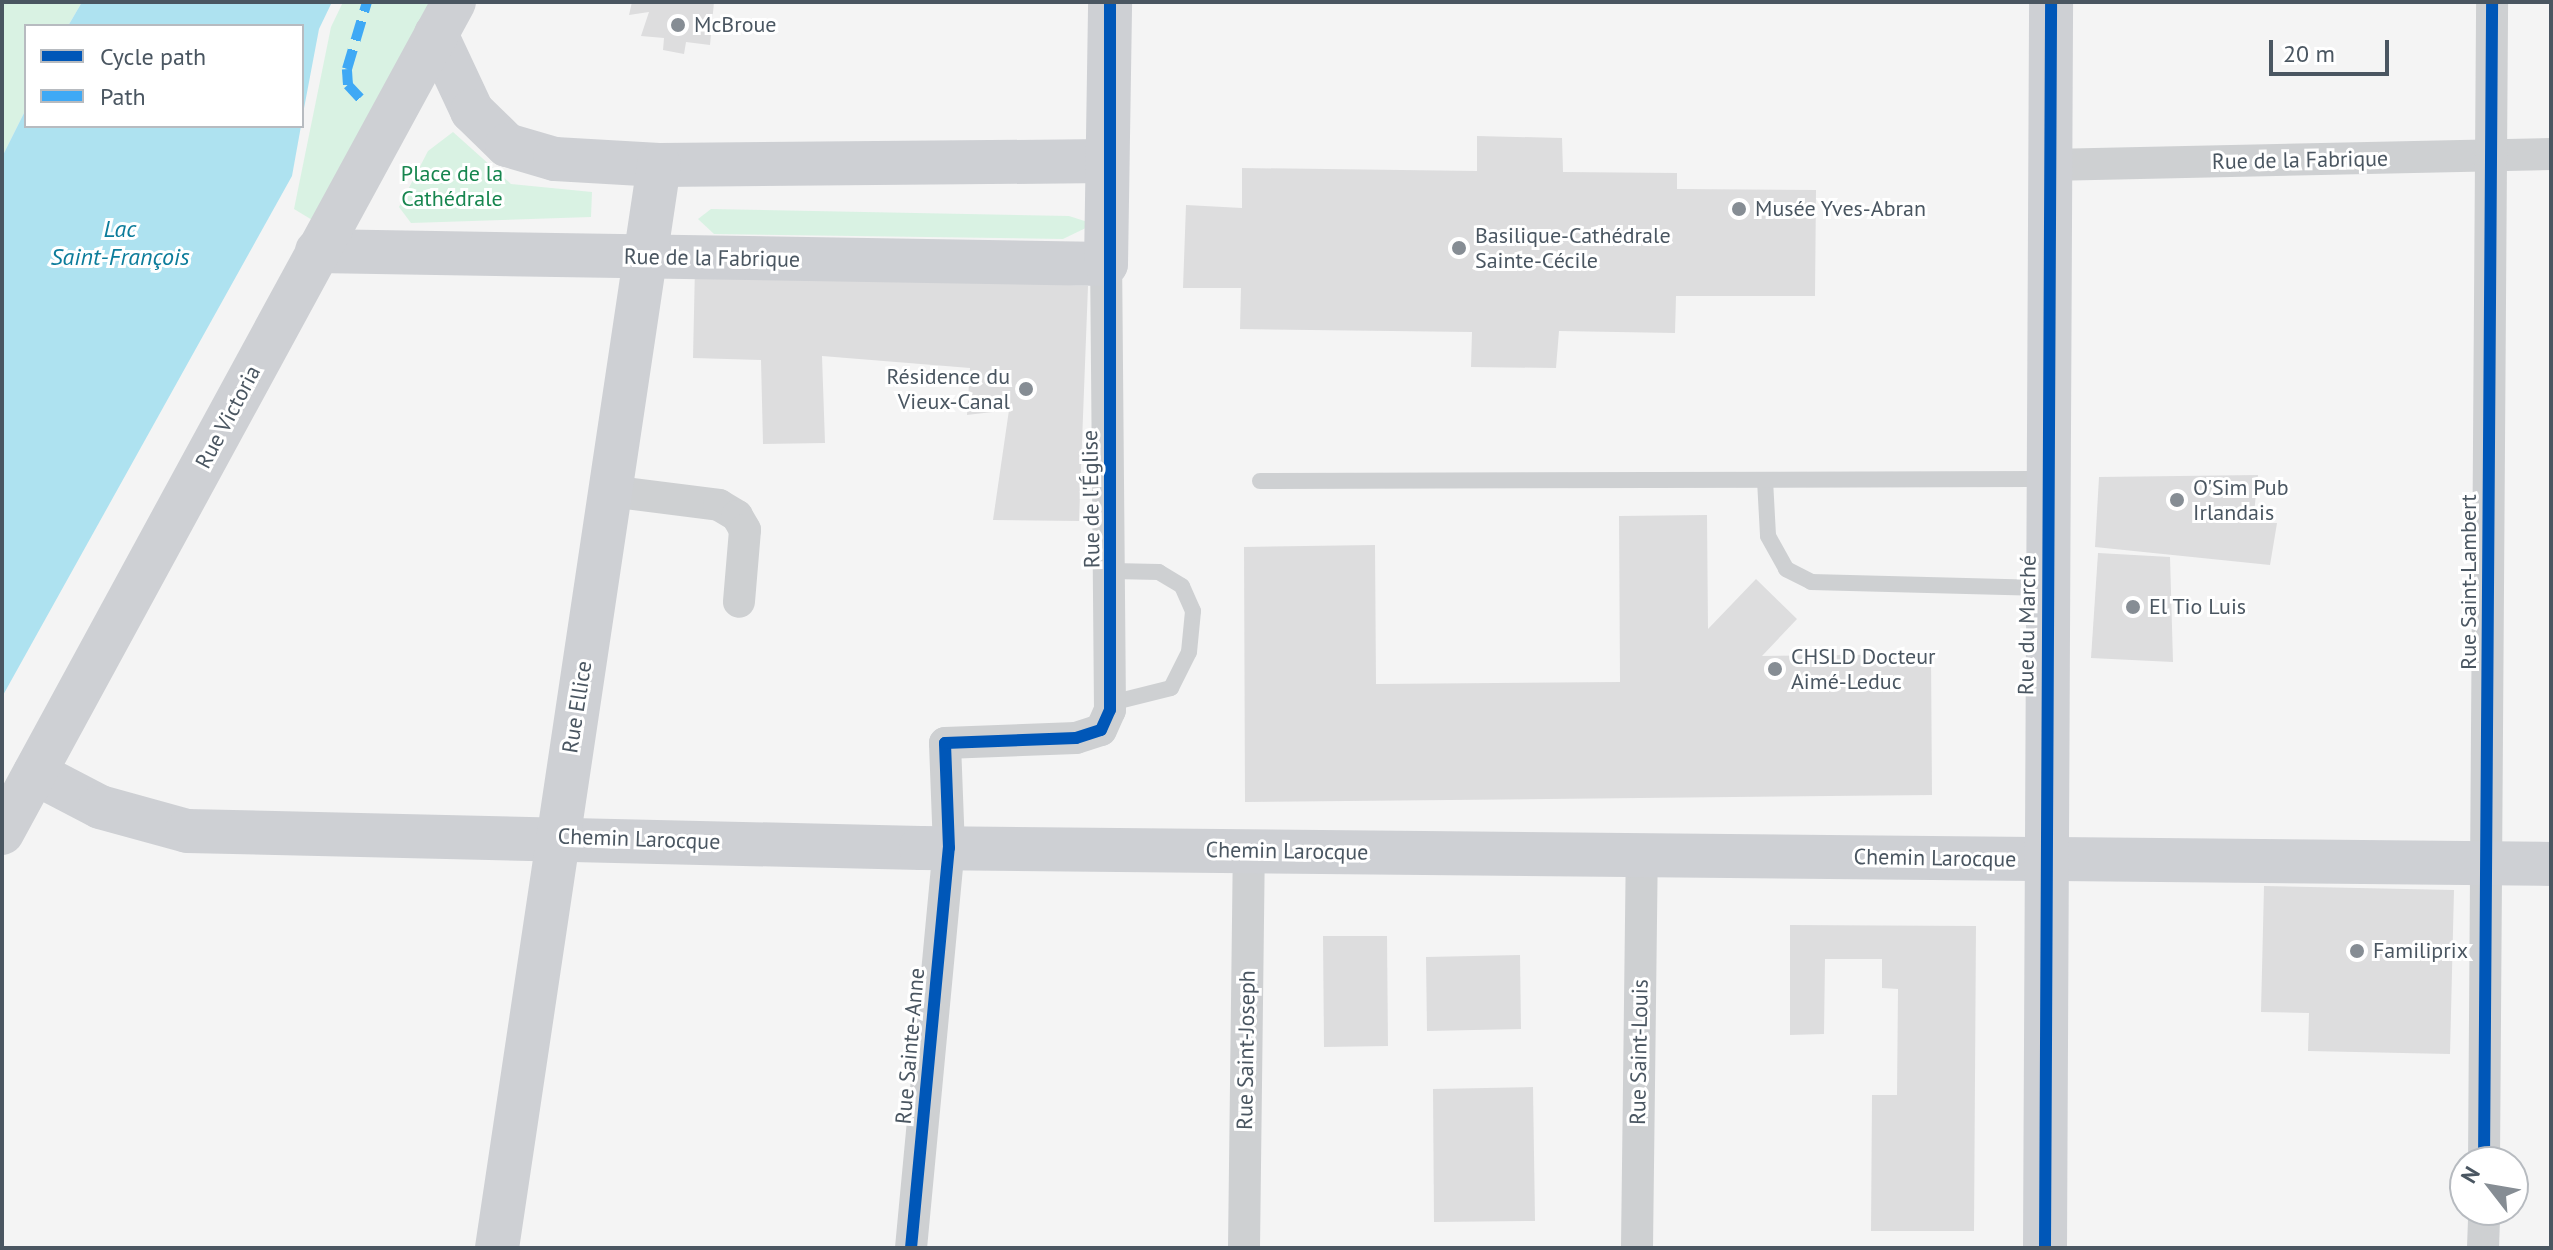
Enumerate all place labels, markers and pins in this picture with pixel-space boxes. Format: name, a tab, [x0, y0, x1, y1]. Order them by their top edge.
place label: McBroue	[694, 12, 776, 38]
marker: McBroue	[669, 16, 687, 34]
place label: Musée Yves-Abran	[1755, 196, 1927, 222]
marker: Musée Yves-Abran	[1730, 200, 1748, 218]
place label: Basilique-Cathédrale Sainte-Cécile	[1475, 222, 1671, 274]
marker: Basilique-Cathédrale Sainte-Cécile	[1450, 239, 1468, 257]
place label: Résidence du Vieux-Canal	[886, 363, 1010, 414]
marker: Résidence du Vieux-Canal	[1017, 380, 1035, 398]
place label: O'Sim Pub Irlandais	[2193, 474, 2289, 526]
marker: O'Sim Pub Irlandais	[2168, 491, 2186, 509]
place label: El Tio Luis	[2149, 594, 2247, 620]
marker: El Tio Luis	[2124, 598, 2142, 616]
place label: CHSLD Docteur Aimé-Leduc	[1791, 643, 1935, 694]
marker: CHSLD Docteur Aimé-Leduc	[1766, 660, 1784, 678]
place label: Familiprix	[2373, 938, 2468, 964]
marker: Familiprix	[2348, 942, 2366, 960]

